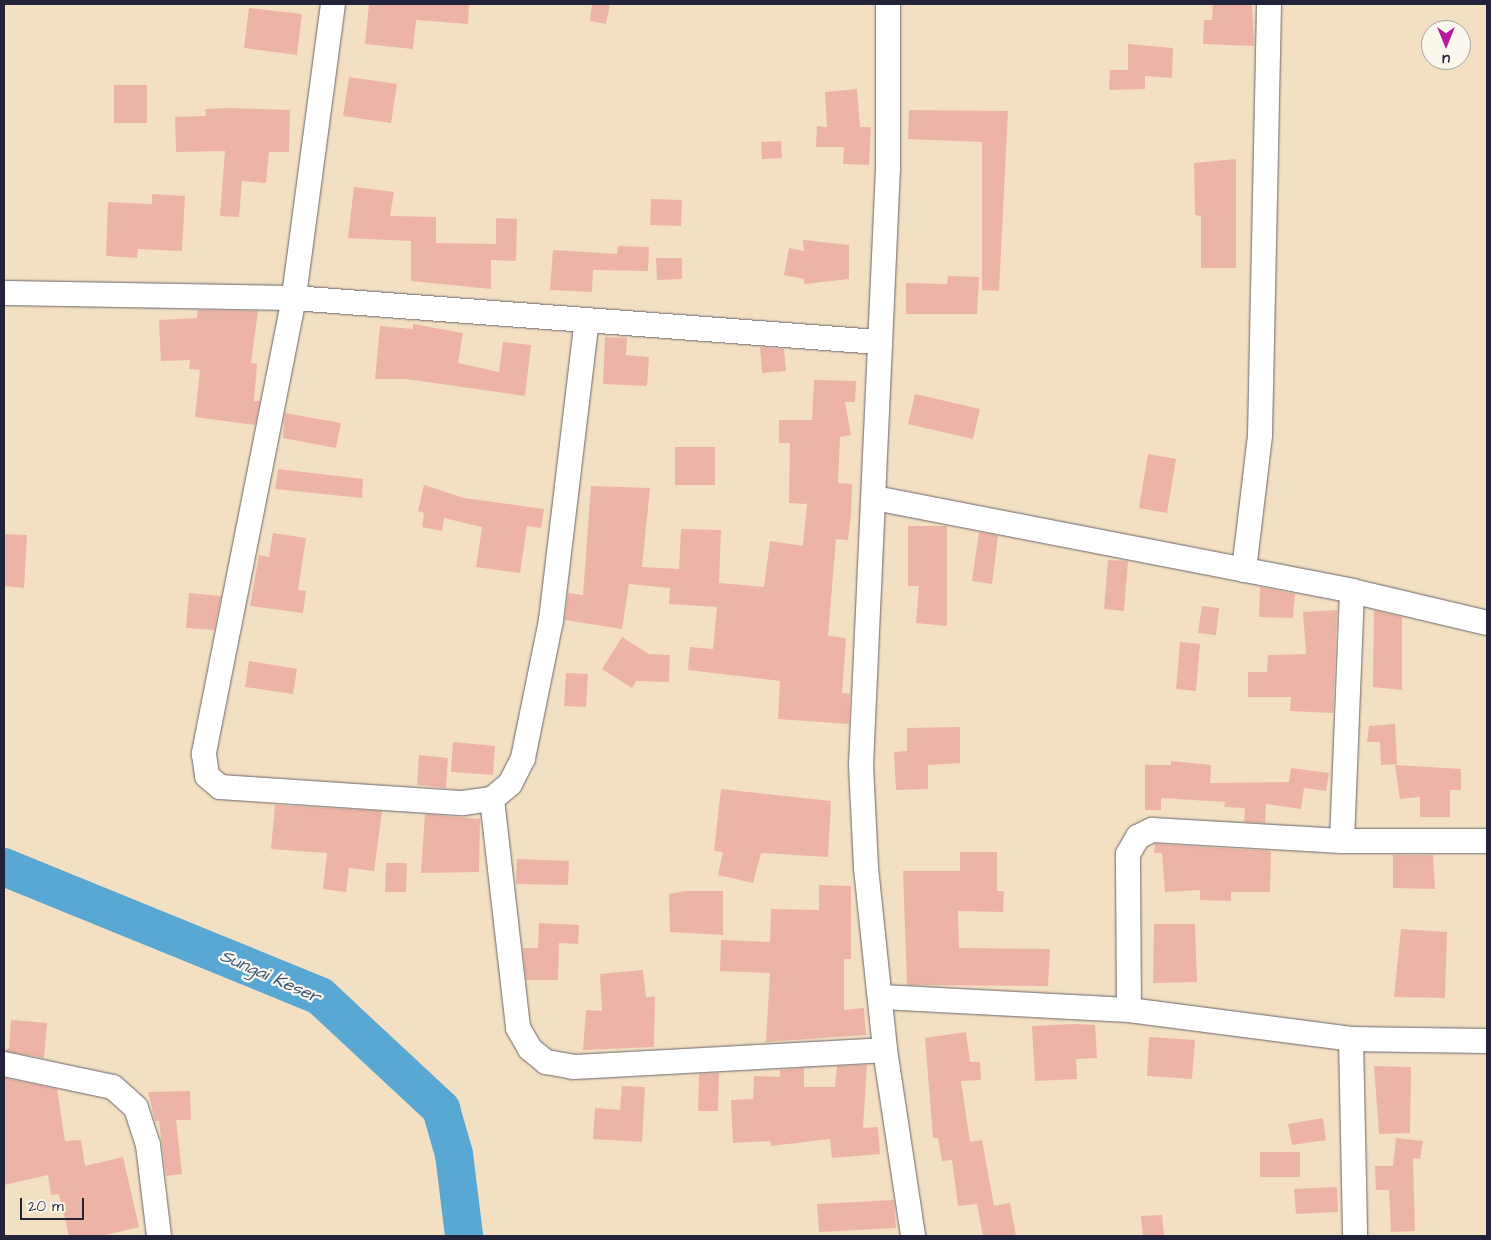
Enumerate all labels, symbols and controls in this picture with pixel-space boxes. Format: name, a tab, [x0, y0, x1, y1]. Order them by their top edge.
north arrow	[1421, 20, 1471, 70]
text: U	[1442, 49, 1450, 69]
water label: Sungai Keser	[217, 945, 323, 1009]
scale bar	[22, 1188, 86, 1220]
text: 20 m	[28, 1196, 64, 1217]

